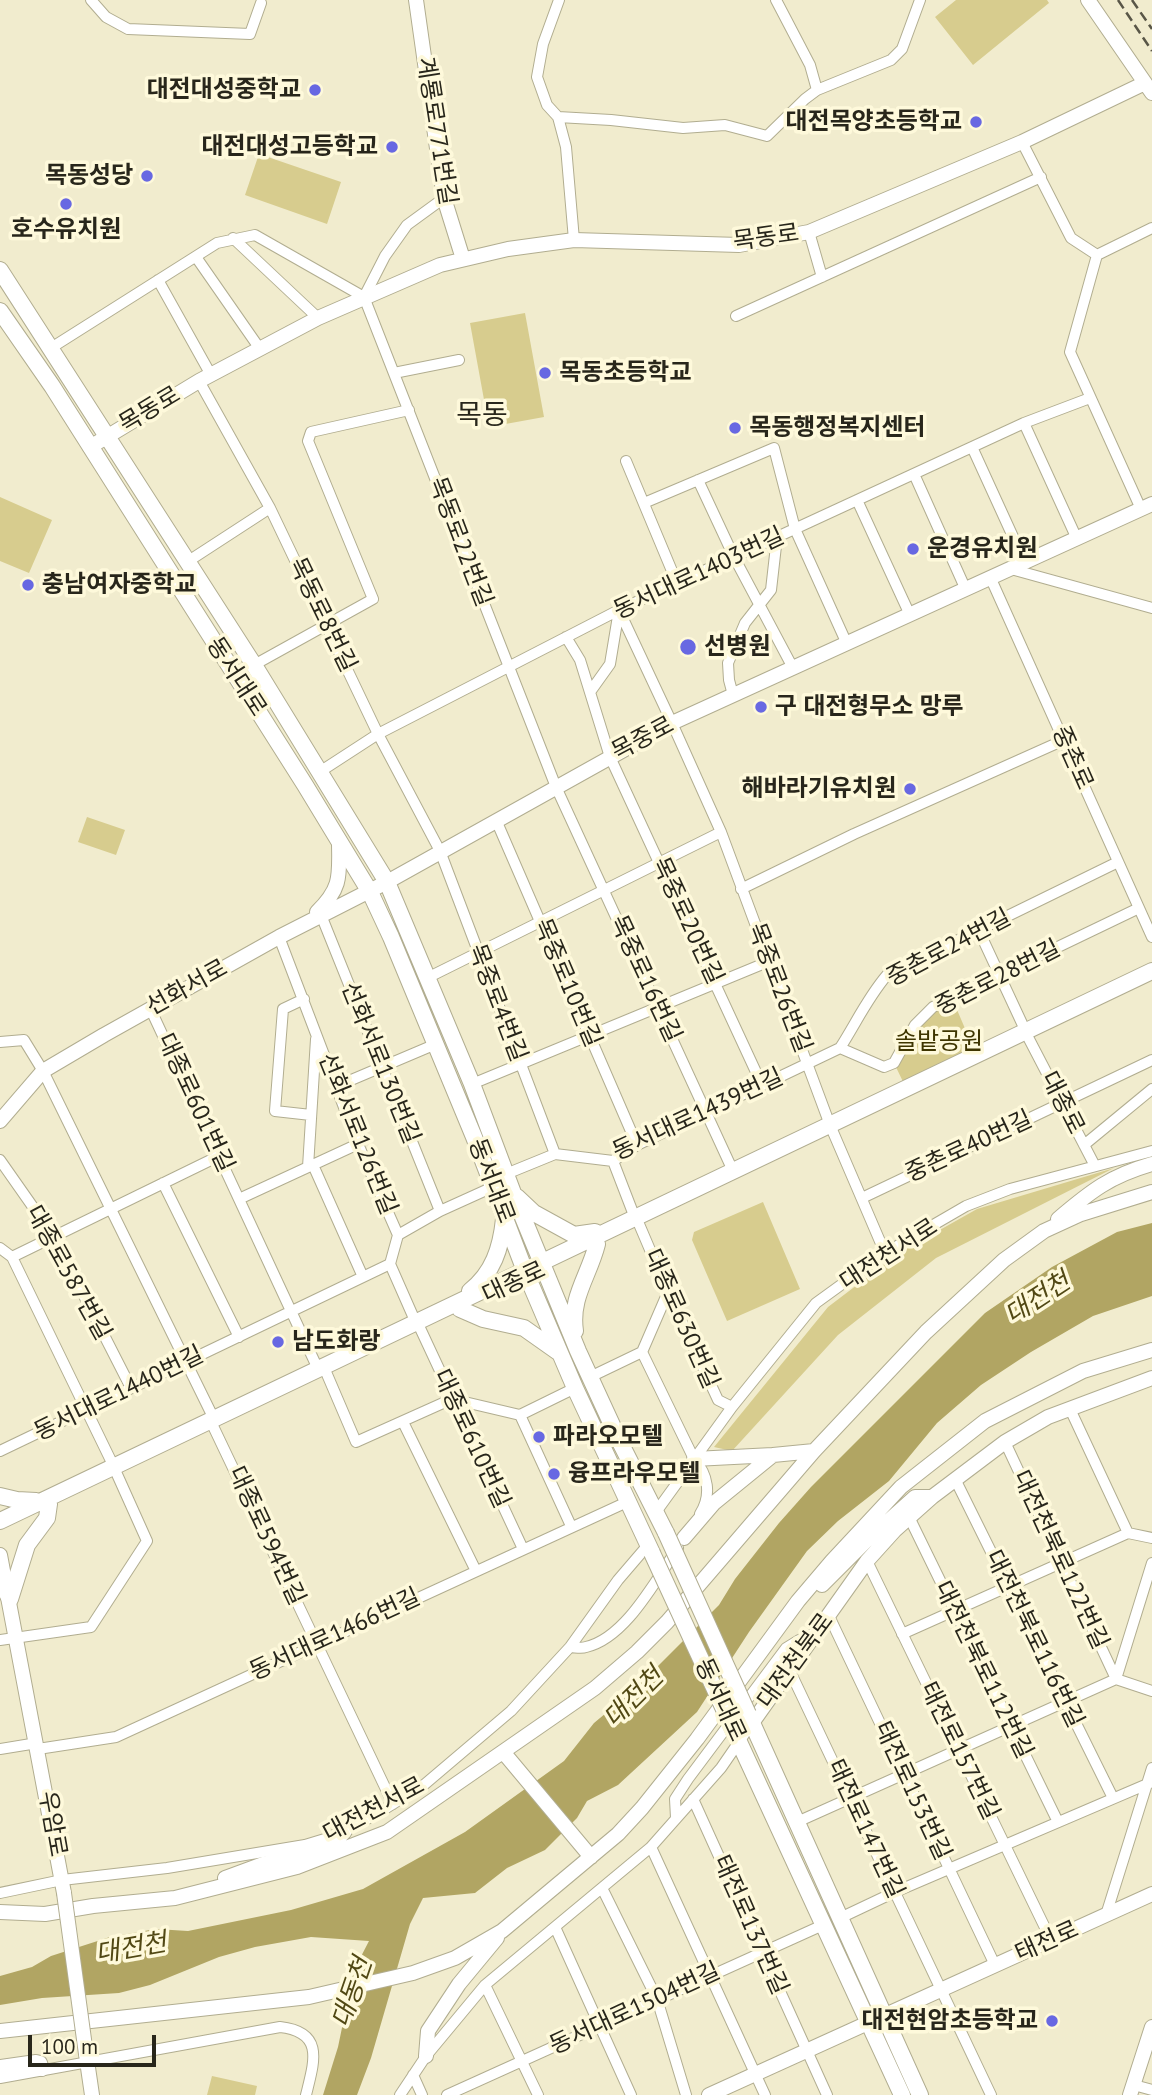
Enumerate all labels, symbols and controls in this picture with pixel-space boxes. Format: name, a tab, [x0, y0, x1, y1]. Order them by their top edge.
street label: 계룡로771번길	[410, 55, 462, 207]
place label: 대전대성중학교	[146, 76, 301, 104]
marker: 대전대성중학교	[307, 82, 323, 98]
place label: 대전목양초등학교	[785, 108, 962, 136]
marker: 대전목양초등학교	[968, 114, 984, 130]
place label: 대전대성고등학교	[201, 133, 378, 161]
marker: 대전대성고등학교	[384, 139, 400, 155]
place label: 목동성당	[45, 162, 133, 190]
marker: 목동성당	[139, 168, 155, 184]
marker: 호수유치원	[58, 196, 74, 212]
place label: 호수유치원	[11, 216, 121, 244]
street label: 목동로	[731, 219, 801, 257]
place label: 목동초등학교	[559, 359, 691, 387]
marker: 목동초등학교	[537, 365, 553, 381]
street label: 목동로	[114, 381, 186, 439]
district label: 목동	[456, 399, 508, 433]
place label: 목동행정복지센터	[749, 414, 926, 442]
marker: 목동행정복지센터	[727, 420, 743, 436]
street label: 목동로22번길	[422, 473, 498, 611]
street label: 동서대로1403번길	[609, 522, 789, 626]
place label: 운경유치원	[927, 535, 1037, 563]
marker: 운경유치원	[905, 541, 921, 557]
street label: 목동로8번길	[282, 553, 362, 677]
place label: 충남여자중학교	[42, 571, 197, 599]
marker: 충남여자중학교	[20, 577, 36, 593]
street label: 동서대로	[200, 632, 272, 722]
place label: 선병원	[704, 633, 770, 661]
marker: 선병원	[678, 637, 698, 657]
place label: 구 대전형무소 망루	[775, 693, 964, 721]
marker: 구 대전형무소 망루	[753, 699, 769, 715]
street label: 목중로	[607, 711, 679, 767]
street label: 중촌로	[1045, 722, 1099, 794]
place label: 해바라기유치원	[741, 775, 896, 803]
marker: 해바라기유치원	[902, 781, 918, 797]
street label: 목중로20번길	[645, 853, 729, 989]
street label: 중촌로24번길	[882, 903, 1016, 993]
street label: 목중로16번길	[603, 911, 687, 1047]
street label: 목중로10번길	[527, 915, 607, 1051]
street label: 목중로26번길	[741, 919, 817, 1057]
street label: 중촌로28번길	[931, 934, 1065, 1022]
street label: 목중로4번길	[461, 940, 533, 1066]
street label: 선화서로	[141, 954, 233, 1022]
street label: 선화서로130번길	[334, 978, 426, 1148]
park label: 솔밭공원	[895, 1028, 983, 1056]
street label: 대종로601번길	[150, 1029, 240, 1177]
street label: 선화서로126번길	[311, 1049, 403, 1219]
street label: 동서대로1439번길	[608, 1063, 788, 1167]
street label: 대종로	[1034, 1067, 1090, 1139]
street label: 중촌로40번길	[901, 1105, 1037, 1189]
street label: 동서대로	[462, 1135, 520, 1227]
street label: 대종로587번길	[19, 1201, 117, 1345]
street label: 대전천서로	[835, 1213, 943, 1297]
street label: 대종로630번길	[637, 1245, 725, 1393]
street label: 대종로	[478, 1256, 550, 1310]
water label: 대전천	[999, 1266, 1077, 1332]
place label: 남도화랑	[292, 1328, 380, 1356]
marker: 남도화랑	[270, 1334, 286, 1350]
street label: 동서대로1440번길	[30, 1341, 208, 1447]
street label: 대종로610번길	[426, 1365, 516, 1513]
place label: 파라오모텔	[553, 1423, 663, 1451]
marker: 파라오모텔	[531, 1429, 547, 1445]
place label: 융프라우모텔	[568, 1460, 700, 1488]
street label: 대종로594번길	[221, 1462, 311, 1610]
marker: 융프라우모텔	[546, 1466, 562, 1482]
street label: 대전천북로122번길	[1006, 1466, 1114, 1654]
street label: 대전천북로116번길	[979, 1546, 1089, 1732]
street label: 대전천북로112번길	[928, 1577, 1038, 1763]
street label: 동서대로1466번길	[245, 1583, 425, 1687]
street label: 대전천북로	[752, 1608, 840, 1714]
street label: 동서대로	[688, 1654, 752, 1746]
water label: 대전천	[598, 1662, 670, 1734]
street label: 태전로157번길	[913, 1677, 1005, 1825]
street label: 태전로153번길	[867, 1717, 957, 1865]
street label: 태전로147번길	[820, 1755, 910, 1903]
street label: 대전천서로	[319, 1771, 429, 1849]
street label: 우암로	[32, 1789, 72, 1859]
street label: 태전로137번길	[706, 1851, 794, 1999]
street label: 태전로	[1011, 1915, 1083, 1969]
water label: 대전천	[93, 1927, 169, 1971]
water label: 대동천	[327, 1954, 379, 2032]
street label: 동서대로1504번길	[545, 1957, 725, 2061]
place label: 대전현암초등학교	[861, 2007, 1038, 2035]
marker: 대전현암초등학교	[1044, 2013, 1060, 2029]
scale bar	[32, 2022, 159, 2066]
text: 100 m	[41, 2033, 98, 2060]

